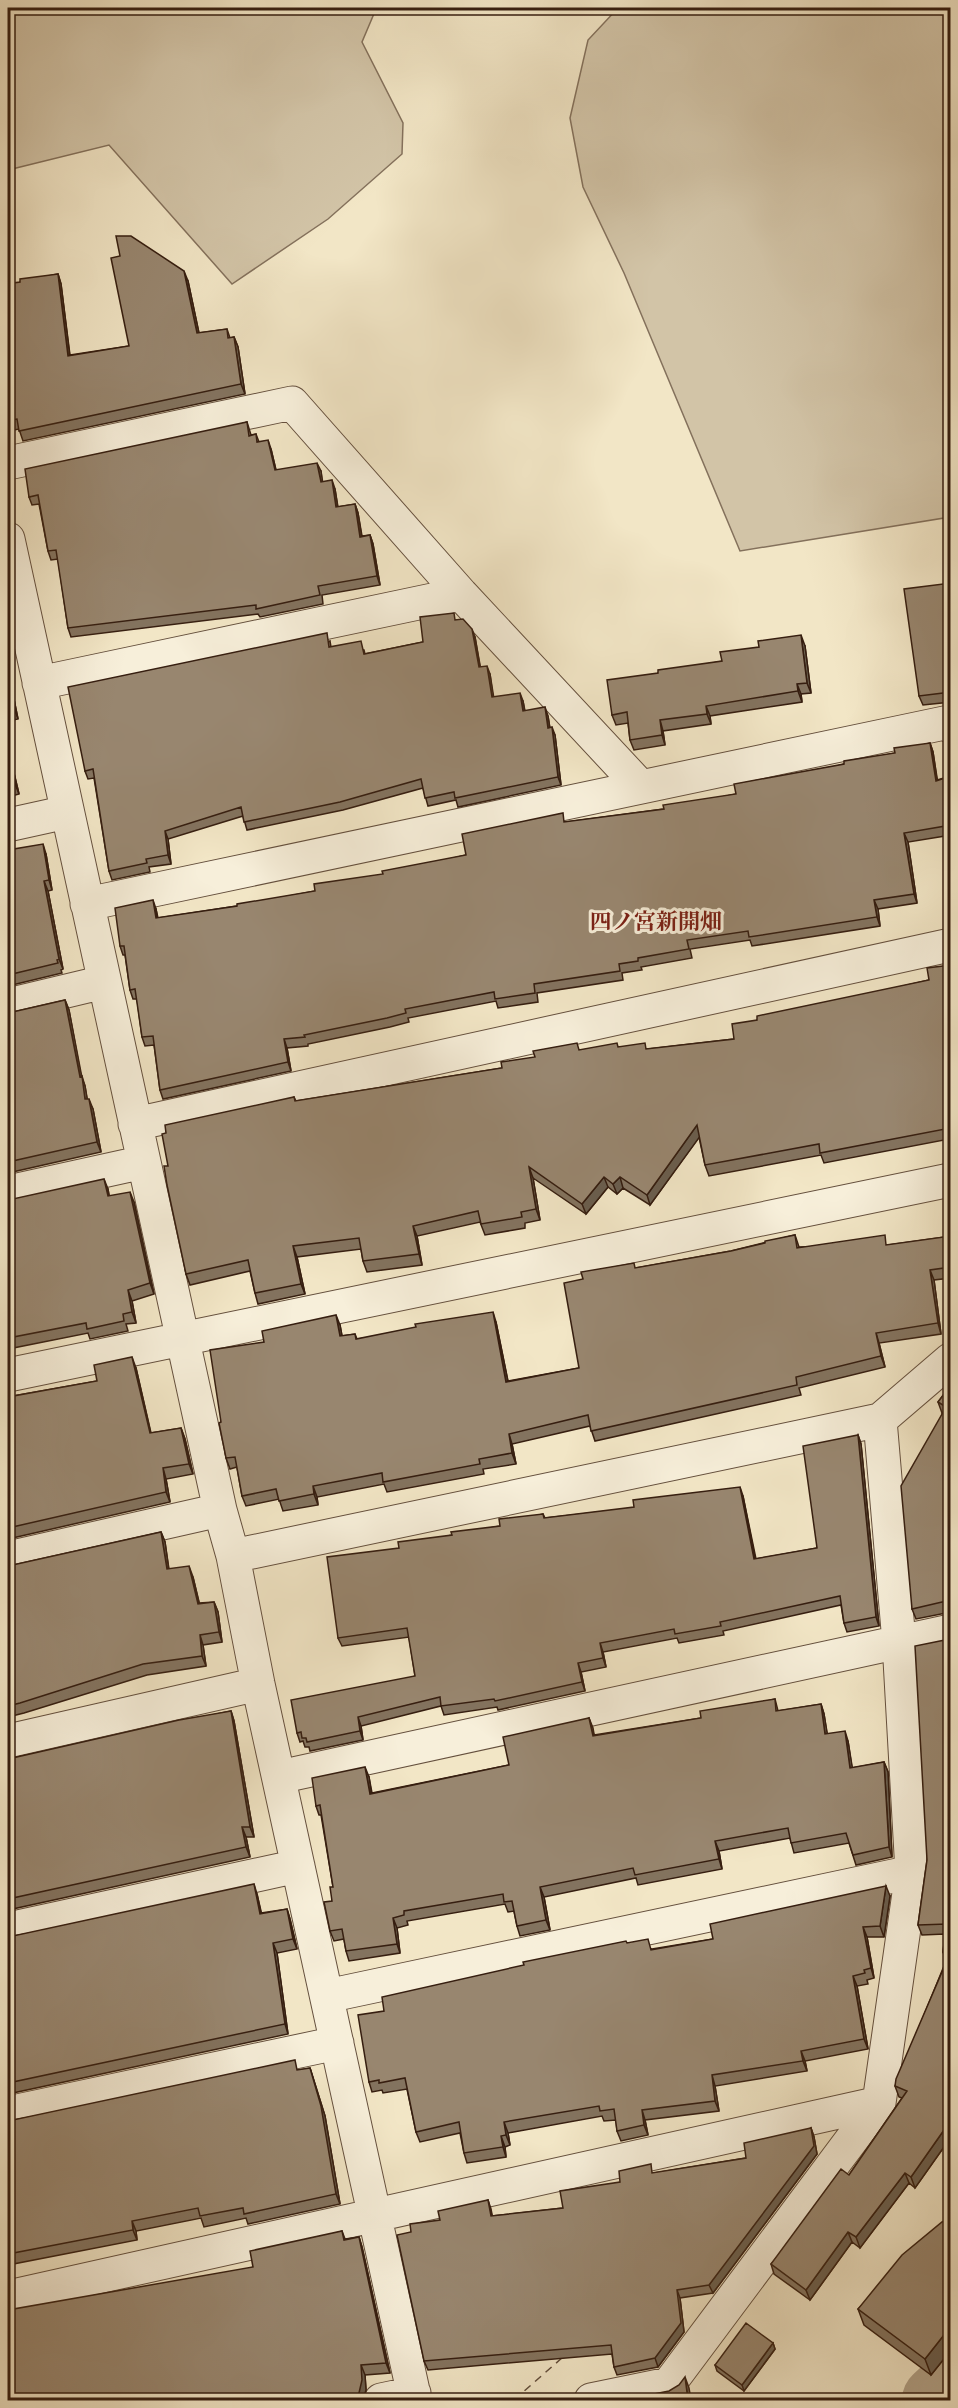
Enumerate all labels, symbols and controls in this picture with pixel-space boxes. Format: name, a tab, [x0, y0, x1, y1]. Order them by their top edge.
district label: 四ノ宮新開畑	[590, 908, 722, 935]

